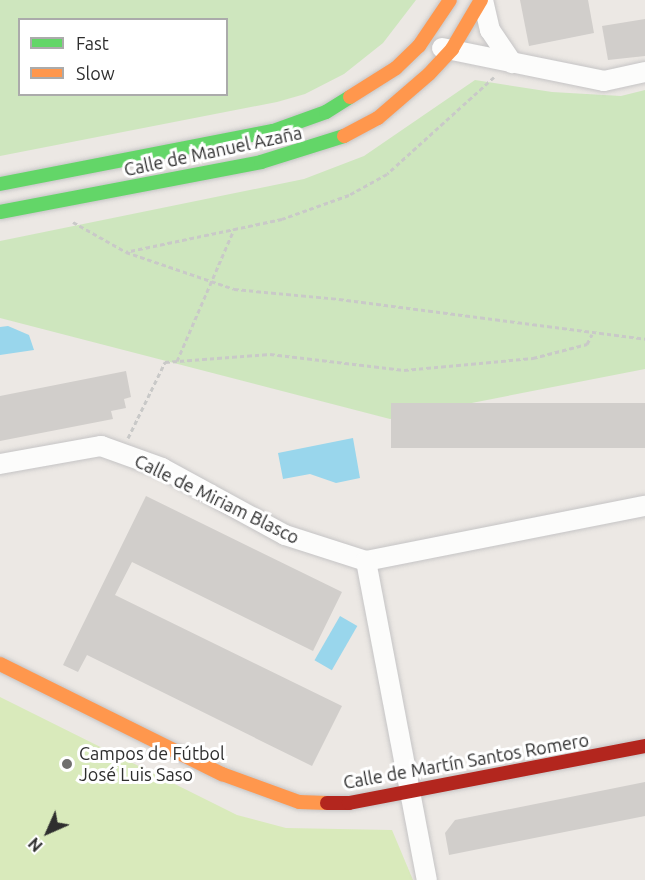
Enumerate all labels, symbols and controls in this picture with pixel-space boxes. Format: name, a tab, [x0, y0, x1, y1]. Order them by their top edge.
legend	[18, 18, 228, 96]
text: Fast	[76, 33, 109, 53]
text: Slow	[76, 63, 115, 83]
street label: Calle de Manuel Azaña	[122, 122, 304, 180]
street label: Calle de Miriam Blasco	[131, 450, 303, 548]
street label: Calle de Martín Santos Romero	[342, 729, 590, 793]
place label: Campos de Fútbol José Luis Saso	[79, 743, 225, 786]
marker: Campos de Fútbol José Luis Saso	[60, 757, 74, 771]
north arrow	[18, 802, 78, 862]
text: N	[25, 834, 46, 855]

